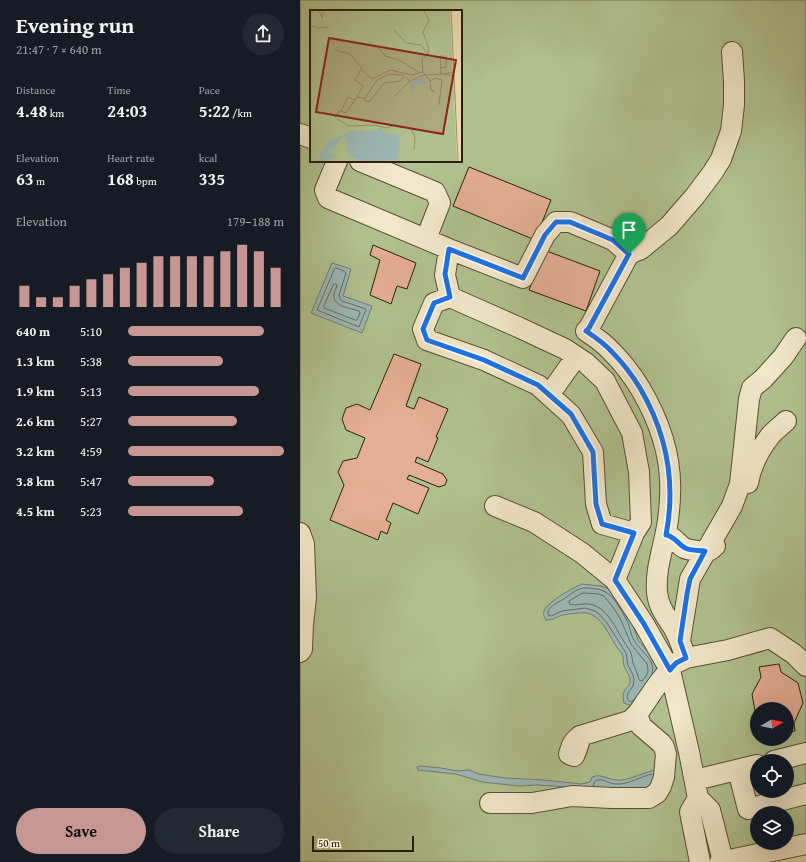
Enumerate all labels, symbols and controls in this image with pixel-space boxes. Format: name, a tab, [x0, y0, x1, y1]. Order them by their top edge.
text: Evening run	[16, 9, 134, 41]
inset map	[310, 10, 462, 162]
button: share	[242, 13, 284, 55]
text: 21:47 · 7 × 640 m	[16, 40, 102, 59]
text: Distance	[16, 82, 55, 98]
text: Time	[107, 82, 131, 98]
text: Pace	[199, 82, 220, 98]
text: 4.48	[16, 98, 47, 123]
text: 24:03	[107, 98, 147, 123]
text: 5:22	[199, 98, 230, 123]
text: km	[47, 105, 64, 121]
text: /km	[230, 105, 252, 121]
text: Elevation	[16, 150, 59, 166]
text: Heart rate	[107, 150, 155, 166]
text: kcal	[199, 150, 217, 166]
text: 63	[16, 166, 34, 191]
text: 168	[107, 166, 134, 191]
text: 335	[199, 166, 225, 191]
text: m	[34, 173, 45, 189]
text: bpm	[134, 173, 157, 189]
text: Elevation	[16, 212, 67, 231]
text: 179–188 m	[227, 212, 284, 231]
pin	[612, 213, 646, 254]
icon: arrive	[618, 219, 640, 241]
text: 640 m	[16, 322, 50, 341]
text: 5:10	[80, 322, 102, 341]
text: 1.3 km	[16, 352, 55, 371]
text: 5:38	[80, 352, 102, 371]
text: 1.9 km	[16, 382, 55, 401]
text: 5:13	[80, 382, 102, 401]
text: 2.6 km	[16, 412, 55, 431]
text: 5:27	[80, 412, 102, 431]
text: 3.2 km	[16, 442, 55, 461]
text: 4:59	[80, 442, 102, 461]
text: 3.8 km	[16, 472, 55, 491]
text: 5:47	[80, 472, 102, 491]
text: 4.5 km	[16, 502, 55, 521]
text: 5:23	[80, 502, 102, 521]
north arrow	[750, 702, 794, 746]
map controls	[750, 702, 794, 850]
button: locate	[750, 754, 794, 798]
button: layers	[750, 806, 794, 850]
button: Save	[16, 808, 146, 854]
button: Share	[154, 808, 284, 854]
scale bar	[312, 834, 414, 853]
text: 50 m	[318, 835, 340, 851]

